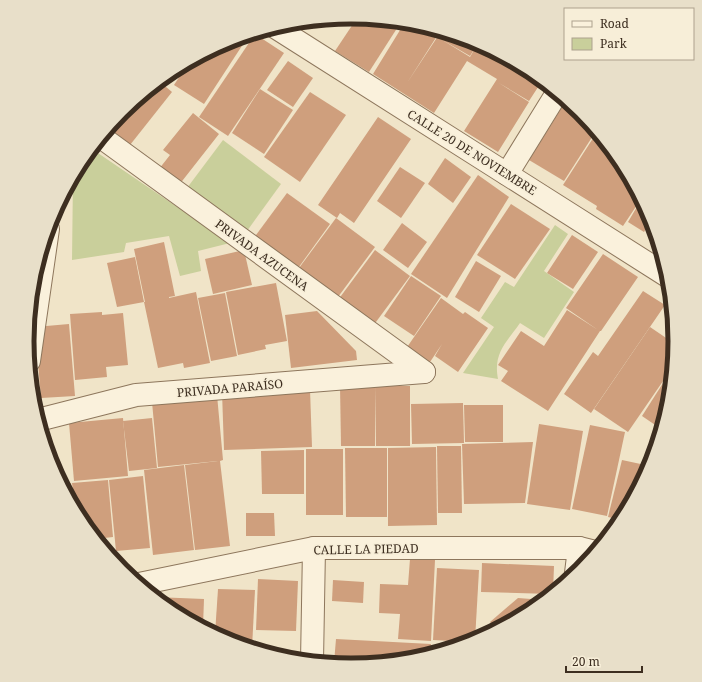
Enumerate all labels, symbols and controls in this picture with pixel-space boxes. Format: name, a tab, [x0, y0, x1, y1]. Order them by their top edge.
legend	[564, 8, 694, 60]
text: Road	[600, 15, 630, 32]
text: Park	[600, 35, 628, 52]
street label: CALLE 20 DE NOVIEMBRE	[404, 105, 540, 199]
street label: PRIVADA AZUCENA	[212, 215, 313, 295]
street label: PRIVADA PARAÍSO	[176, 375, 284, 401]
street label: CALLE LA PIEDAD	[313, 540, 419, 558]
scale bar	[566, 648, 642, 674]
text: 20 m	[572, 653, 600, 670]

